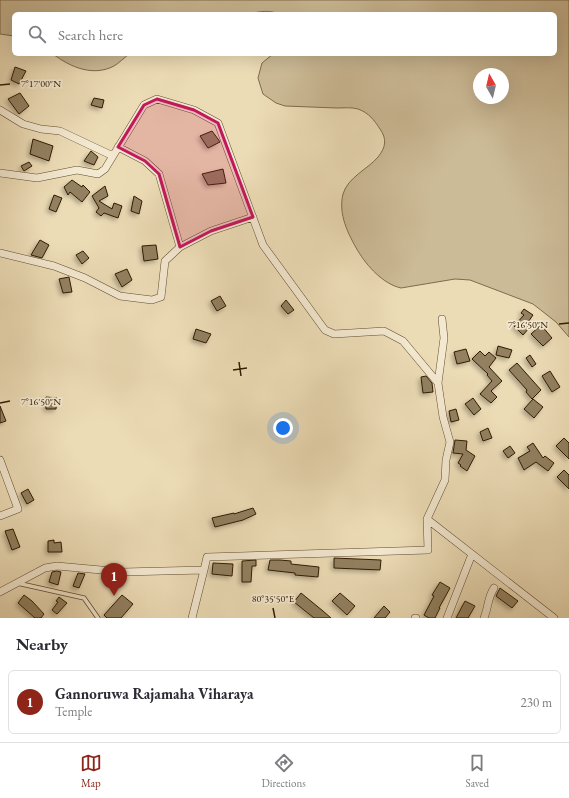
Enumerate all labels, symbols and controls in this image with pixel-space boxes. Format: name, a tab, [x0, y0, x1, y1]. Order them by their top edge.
search box	[12, 12, 557, 56]
icon: search	[26, 23, 48, 45]
text: Search here	[58, 25, 123, 44]
north arrow	[473, 68, 509, 104]
text: 7°17'00"N	[21, 77, 61, 90]
text: 7°16'50"N	[508, 318, 548, 331]
text: 7°16'50"N	[21, 395, 61, 408]
your location	[273, 418, 293, 438]
pin: 1	[101, 563, 127, 596]
text: 80°35'50"E	[252, 592, 295, 605]
text: Nearby	[16, 633, 68, 655]
text: Gannoruwa Rajamaha Viharaya	[55, 684, 253, 703]
text: 1	[27, 694, 33, 711]
text: 230 m	[521, 694, 552, 711]
text: Temple	[55, 703, 92, 720]
tab: Map	[80, 752, 102, 790]
tab: Directions	[262, 752, 306, 790]
tab: Saved	[466, 752, 489, 790]

